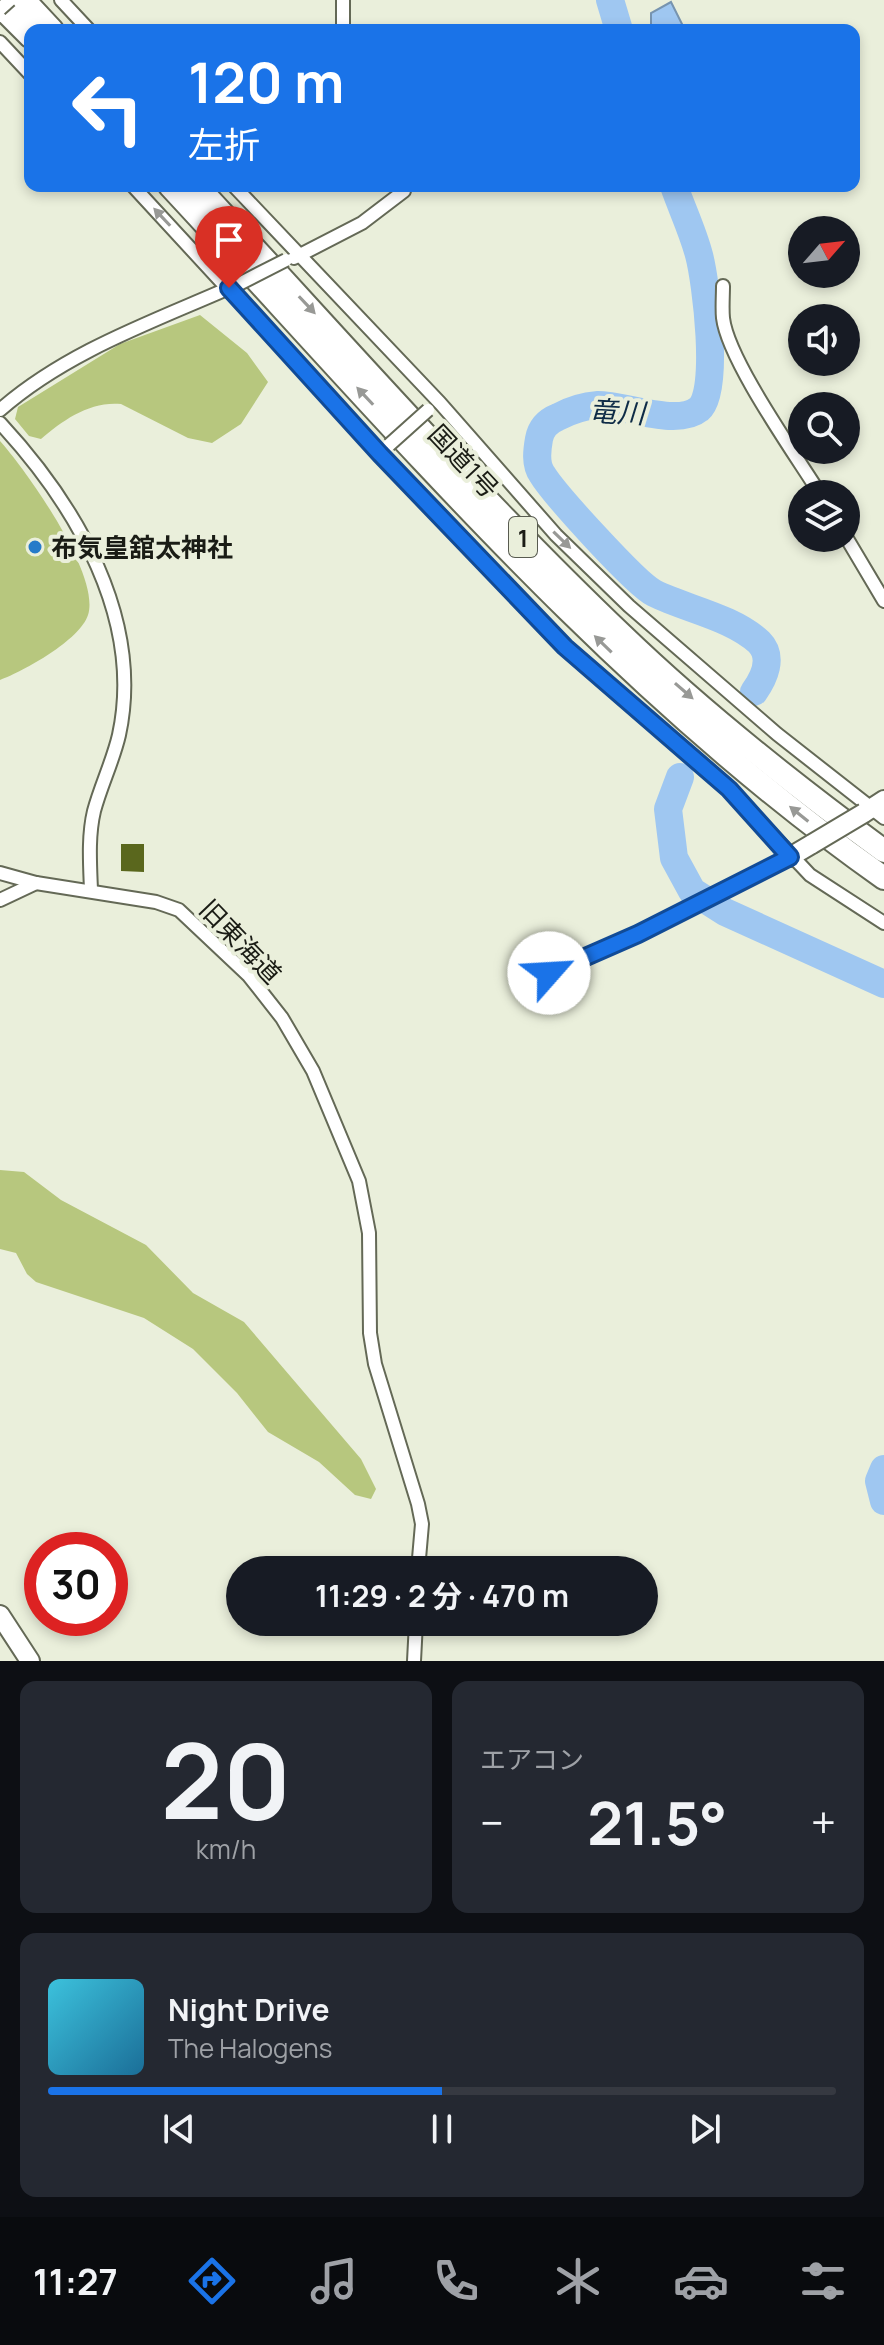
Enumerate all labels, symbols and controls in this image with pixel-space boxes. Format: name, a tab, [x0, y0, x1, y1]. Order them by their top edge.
text: 120 m	[188, 43, 344, 120]
icon: left	[56, 56, 160, 160]
text: 左折	[188, 120, 260, 169]
pin	[195, 206, 263, 288]
one-way arrow	[153, 208, 171, 227]
north arrow	[788, 216, 860, 288]
map controls	[788, 216, 860, 552]
icon: arrive	[207, 218, 251, 262]
one-way arrow	[297, 295, 315, 314]
button: sound	[788, 304, 860, 376]
one-way arrow	[356, 387, 374, 406]
water label: 竜川	[588, 391, 649, 432]
button: search	[788, 392, 860, 464]
street label: 国道1号	[421, 416, 507, 506]
button: layers	[788, 480, 860, 552]
road number: 1	[509, 517, 537, 557]
place label: 布気皇舘太神社	[51, 529, 233, 565]
one-way arrow	[552, 530, 571, 549]
marker: 布気皇舘太神社	[26, 538, 44, 556]
one-way arrow	[593, 636, 612, 654]
one-way arrow	[673, 682, 693, 699]
one-way arrow	[789, 806, 809, 823]
street label: 旧東海道	[192, 891, 290, 991]
position arrow	[507, 931, 591, 1015]
speed limit sign: 30	[24, 1532, 128, 1636]
text: 11:29 · 2 分 · 470 m	[315, 1575, 569, 1616]
text: 20	[161, 1708, 291, 1850]
text: エアコン	[480, 1741, 584, 1777]
text: 21.5°	[587, 1781, 727, 1863]
text: −	[480, 1792, 504, 1852]
text: +	[811, 1792, 836, 1852]
text: km/h	[196, 1831, 256, 1867]
text: Night Drive	[168, 1989, 330, 2030]
text: The Halogens	[168, 2030, 332, 2066]
icon: previous	[157, 2107, 201, 2151]
icon: pause	[420, 2107, 464, 2151]
icon: next	[683, 2107, 727, 2151]
icon: directions	[184, 2253, 240, 2309]
icon: music	[306, 2253, 362, 2309]
icon: phone	[428, 2253, 484, 2309]
icon: climate	[550, 2253, 606, 2309]
icon: car	[673, 2253, 729, 2309]
icon: filters	[795, 2253, 851, 2309]
text: 11:27	[33, 2257, 118, 2306]

